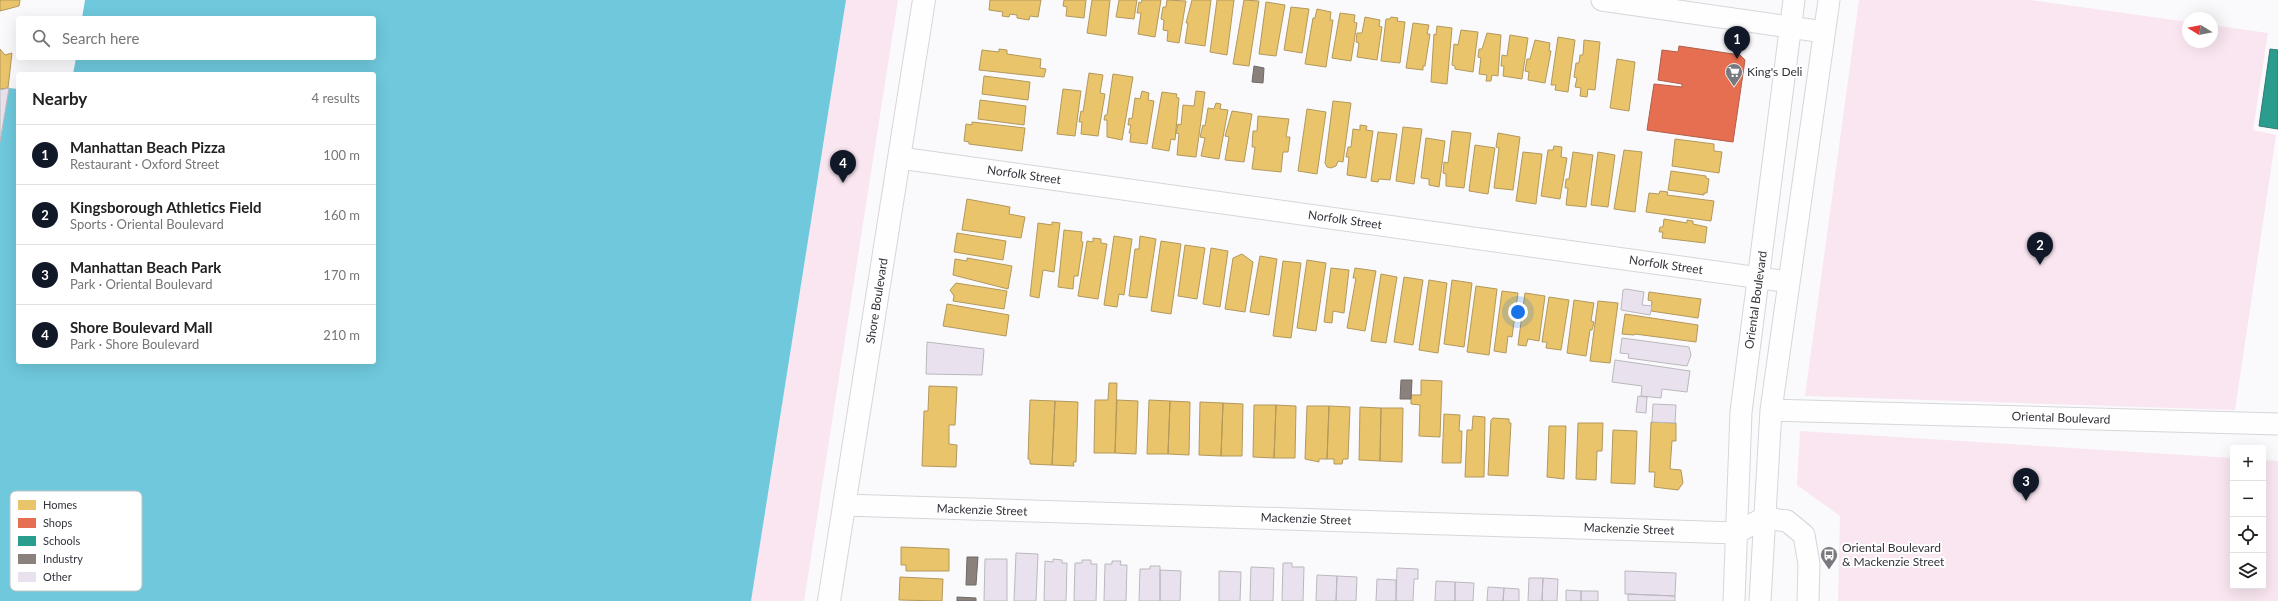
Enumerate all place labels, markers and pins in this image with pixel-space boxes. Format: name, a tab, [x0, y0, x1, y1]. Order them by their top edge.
pin: 1	[1724, 26, 1750, 59]
supermarket icon: King's Deli	[1724, 62, 1744, 87]
place label: King's Deli	[1747, 64, 1803, 79]
pin: 4	[830, 150, 856, 183]
pin: 2	[2027, 232, 2053, 265]
pin: 3	[2013, 468, 2039, 501]
place label: Oriental Boulevard & Mackenzie Street	[1842, 540, 1945, 569]
bus stop icon: Oriental Boulevard & Mackenzie Street	[1819, 545, 1839, 570]

